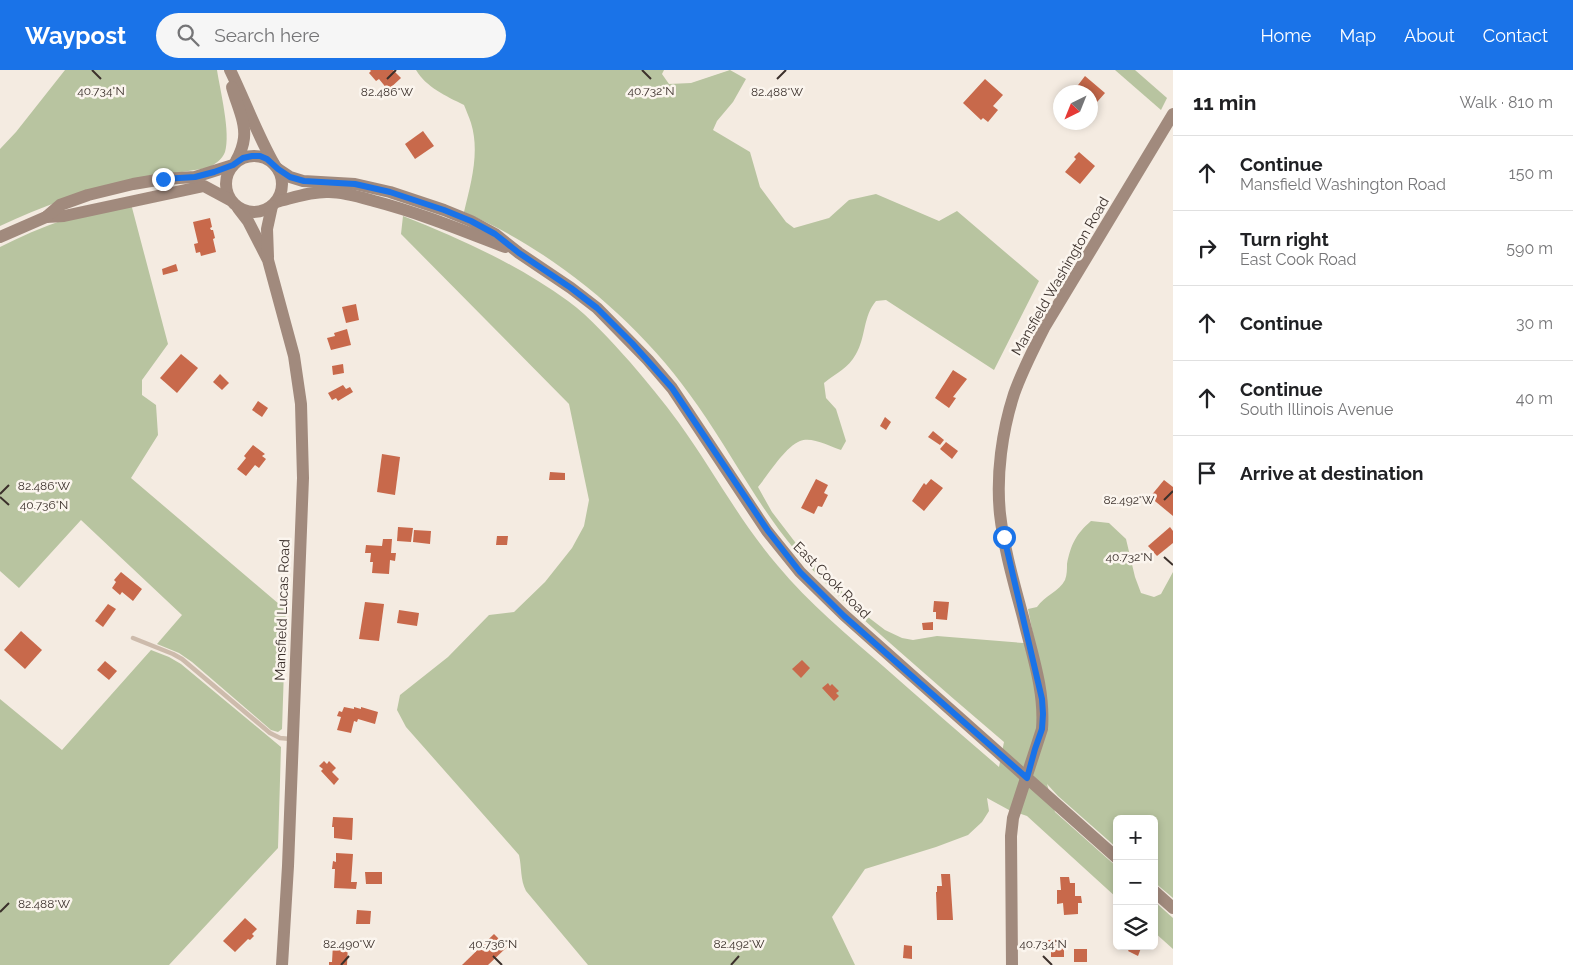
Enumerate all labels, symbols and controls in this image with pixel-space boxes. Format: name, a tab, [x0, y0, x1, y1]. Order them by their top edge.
search box	[156, 13, 506, 58]
text: Waypost	[25, 21, 126, 50]
icon: search	[174, 21, 202, 49]
text: Search here	[214, 24, 320, 46]
text: Home	[1260, 25, 1311, 46]
text: Map	[1339, 25, 1376, 46]
text: About	[1404, 25, 1455, 46]
text: Contact	[1483, 25, 1548, 46]
text: 40.734°N	[77, 84, 125, 98]
text: 40.732°N	[627, 84, 675, 98]
text: 82.486°W	[361, 85, 414, 99]
text: 82.488°W	[751, 85, 804, 99]
north arrow	[1053, 85, 1098, 130]
text: 11 min	[1193, 90, 1256, 115]
text: Walk · 810 m	[1459, 93, 1553, 112]
text: Continue	[1240, 153, 1323, 175]
icon: ahead	[1193, 159, 1221, 187]
text: 150 m	[1509, 164, 1553, 183]
route end	[152, 168, 175, 191]
text: Mansfield Washington Road	[1240, 175, 1446, 194]
street label: Mansfield Washington Road	[1008, 194, 1112, 358]
text: Turn right	[1240, 228, 1329, 250]
icon: right	[1193, 234, 1221, 262]
text: 590 m	[1506, 239, 1553, 258]
text: East Cook Road	[1240, 250, 1357, 269]
icon: ahead	[1193, 309, 1221, 337]
text: Continue	[1240, 312, 1323, 334]
text: 30 m	[1516, 314, 1553, 333]
text: Continue	[1240, 378, 1323, 400]
icon: ahead	[1193, 384, 1221, 412]
text: 40 m	[1516, 389, 1553, 408]
text: South Illinois Avenue	[1240, 400, 1393, 419]
icon: arrive	[1193, 459, 1221, 487]
text: Arrive at destination	[1240, 462, 1424, 484]
text: 82.486°W	[18, 479, 71, 493]
text: 82.492°W	[1103, 493, 1155, 507]
text: 40.736°N	[20, 498, 68, 512]
route start	[993, 526, 1016, 549]
street label: East Cook Road	[790, 538, 874, 622]
street label: Mansfield Lucas Road	[272, 539, 292, 681]
text: 40.732°N	[1105, 550, 1153, 564]
map controls	[1113, 815, 1158, 950]
button: +	[1113, 815, 1158, 860]
button: −	[1113, 860, 1158, 905]
text: 82.488°W	[18, 897, 71, 911]
button: layers	[1113, 905, 1158, 950]
text: 82.490°W	[323, 937, 375, 951]
text: 40.736°N	[469, 937, 517, 951]
text: 82.492°W	[713, 937, 765, 951]
text: 40.734°N	[1019, 937, 1067, 951]

